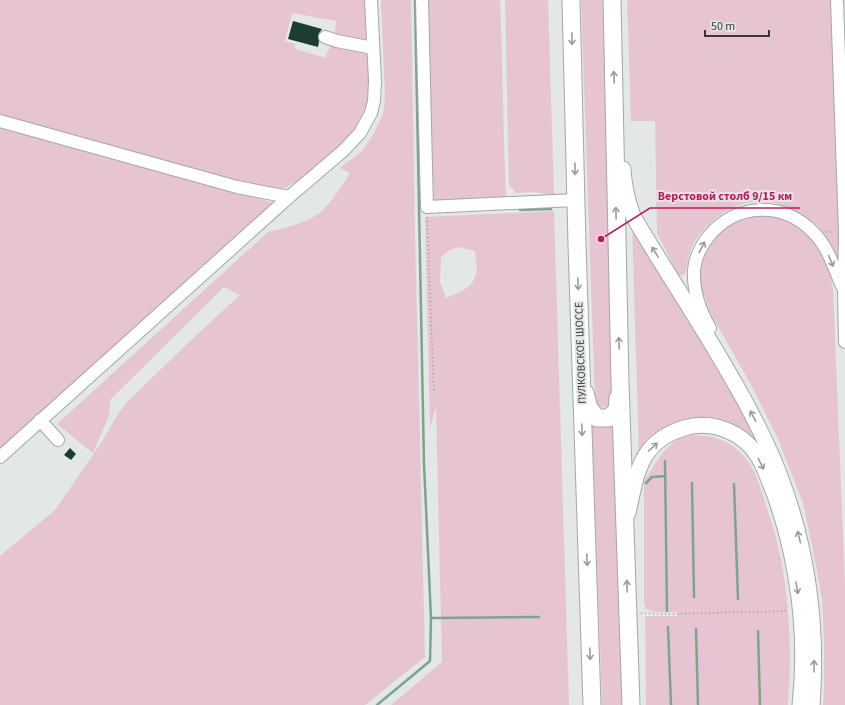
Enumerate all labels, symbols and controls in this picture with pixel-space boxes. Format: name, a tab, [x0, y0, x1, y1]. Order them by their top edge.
scale bar	[705, 12, 769, 38]
text: 50 m	[711, 18, 735, 35]
one-way arrow	[569, 32, 576, 45]
one-way arrow	[610, 71, 618, 84]
one-way arrow	[571, 162, 579, 175]
callout: Верстовой столб 9/15 км	[650, 184, 800, 208]
text: Верстовой столб 9/15 км	[658, 188, 792, 205]
one-way arrow	[612, 207, 620, 220]
one-way arrow	[699, 241, 706, 253]
one-way arrow	[650, 246, 658, 258]
one-way arrow	[828, 255, 835, 267]
one-way arrow	[574, 277, 582, 290]
street label: ПУЛКОВСКОЕ ШОССЕ	[571, 302, 590, 404]
one-way arrow	[615, 337, 623, 350]
one-way arrow	[748, 411, 756, 423]
one-way arrow	[579, 423, 586, 436]
one-way arrow	[648, 442, 658, 452]
one-way arrow	[758, 458, 766, 470]
one-way arrow	[795, 531, 803, 544]
one-way arrow	[583, 553, 591, 566]
one-way arrow	[623, 580, 631, 593]
one-way arrow	[793, 581, 801, 594]
one-way arrow	[586, 647, 594, 660]
one-way arrow	[810, 660, 818, 673]

